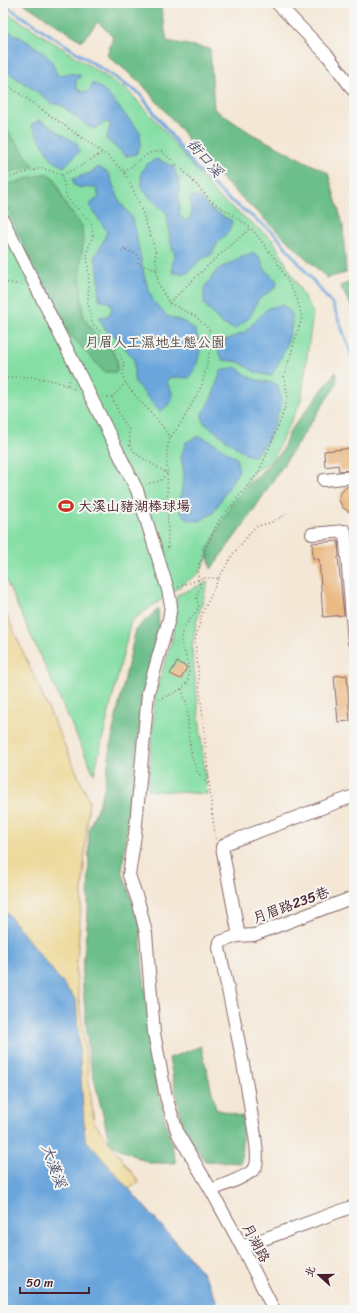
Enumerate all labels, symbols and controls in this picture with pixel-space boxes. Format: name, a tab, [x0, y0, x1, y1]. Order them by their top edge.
water label: 街口溪	[180, 133, 230, 184]
park label: 月眉人工濕地生態公園	[85, 330, 225, 355]
place label: 大溪山豬湖棒球場	[78, 494, 190, 519]
sports icon: 大溪山豬湖棒球場	[57, 497, 75, 515]
street label: 月眉路235巷	[249, 879, 334, 930]
water label: 大漢溪	[34, 1140, 74, 1193]
street label: 月湖路	[235, 1219, 277, 1267]
north arrow	[299, 1255, 339, 1295]
text: 北	[299, 1263, 321, 1280]
scale bar	[20, 1269, 89, 1295]
text: 50 m	[26, 1272, 53, 1294]

